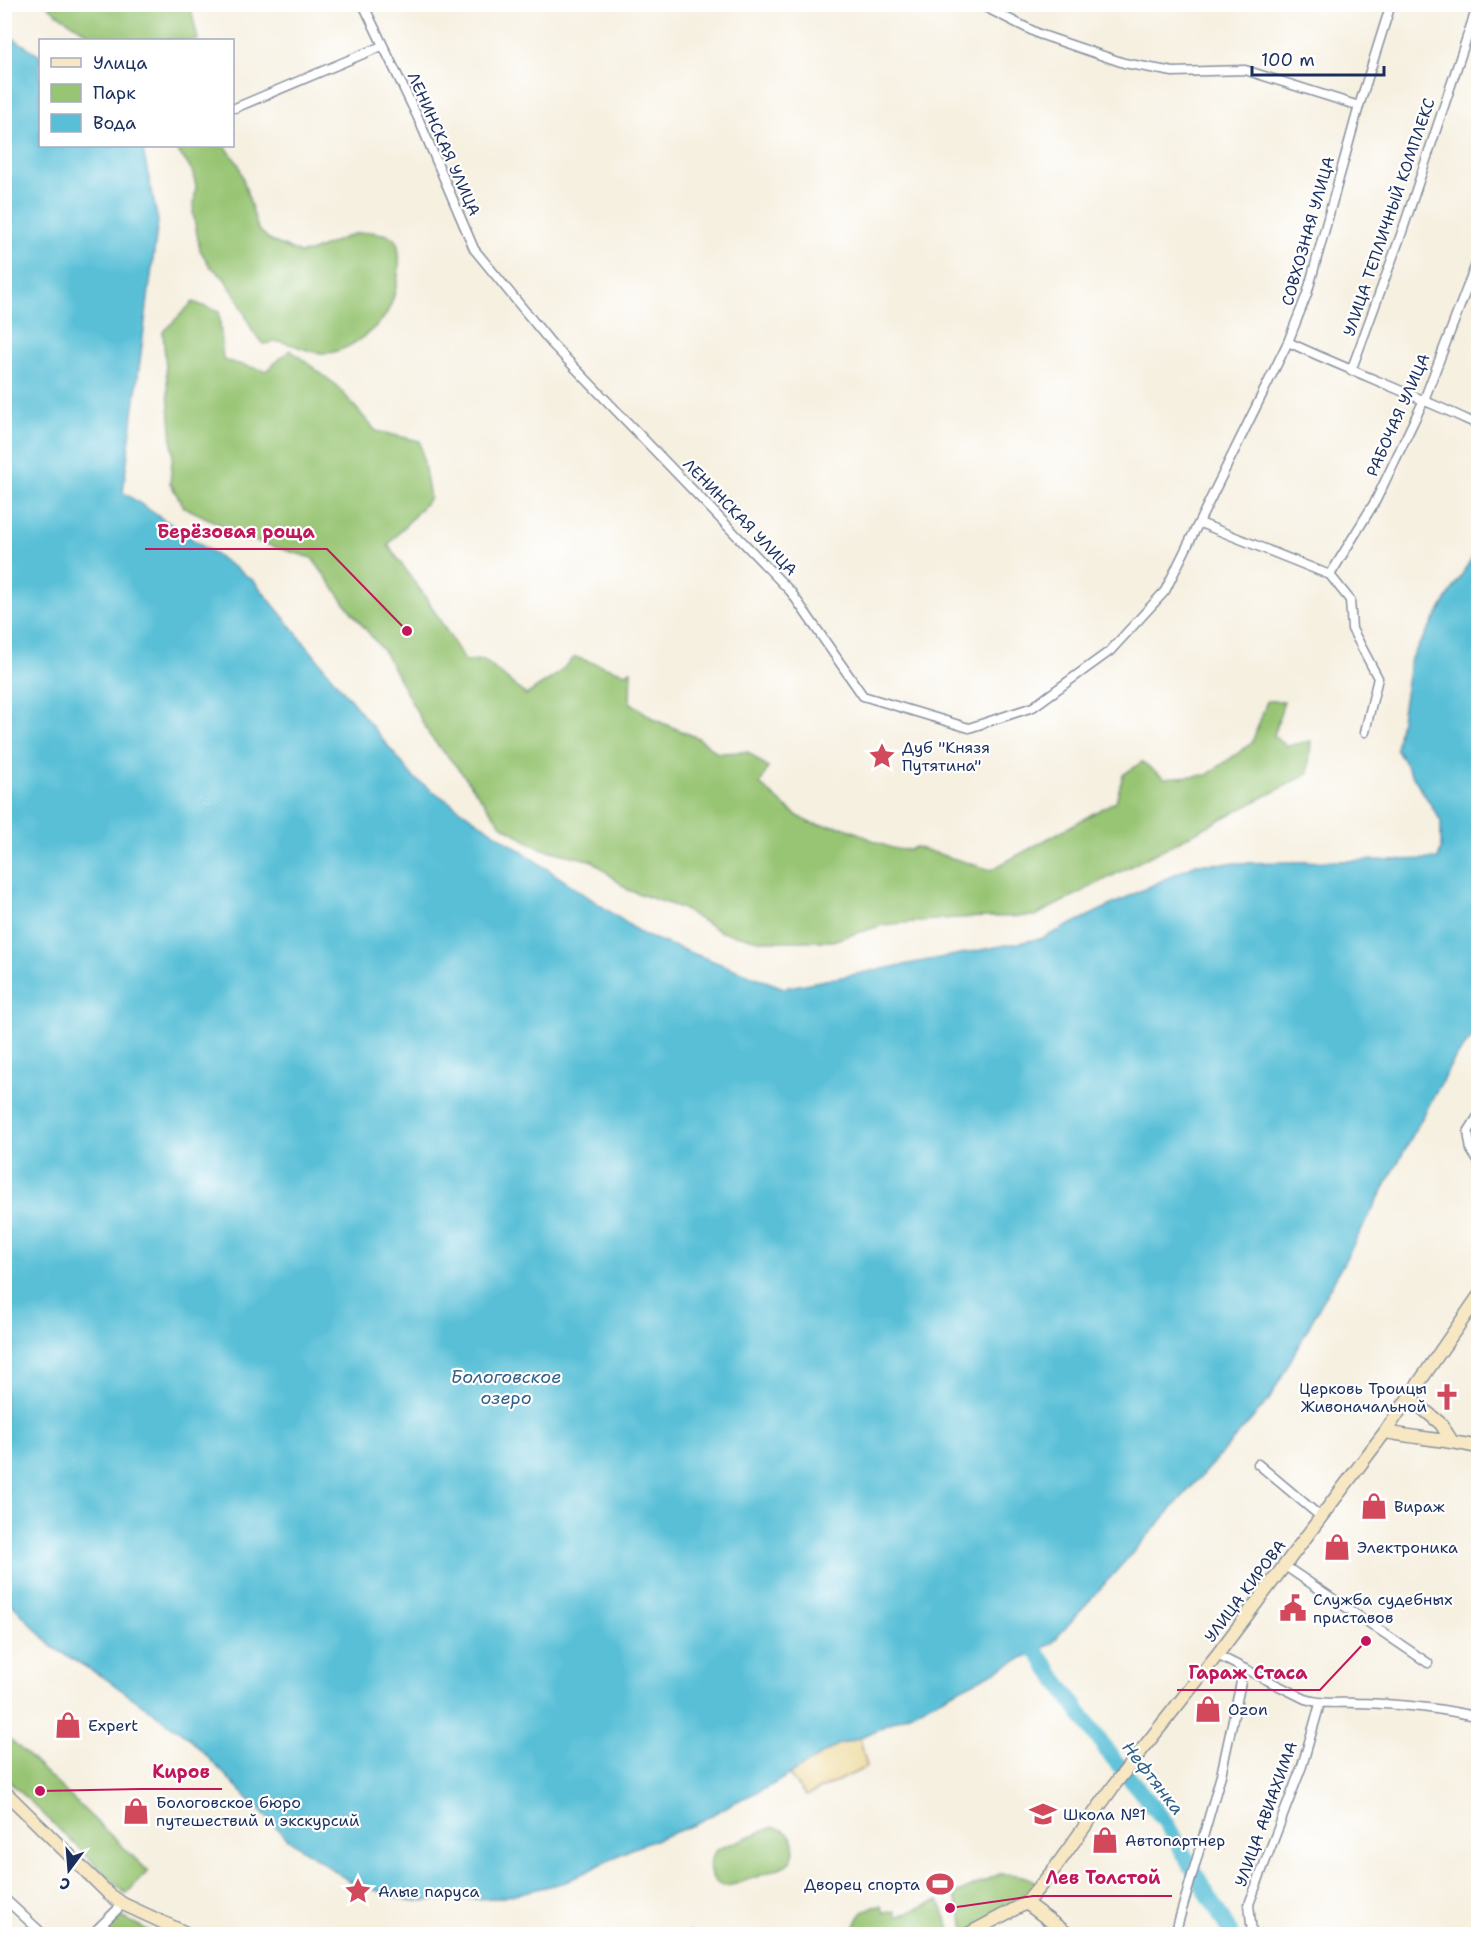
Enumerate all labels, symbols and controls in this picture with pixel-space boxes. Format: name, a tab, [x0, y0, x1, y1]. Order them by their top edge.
legend	[39, 39, 234, 147]
scale bar	[1252, 39, 1384, 77]
text: 100 m	[1261, 48, 1315, 72]
text: Улица	[93, 51, 147, 75]
street label: ЛЕНИНСКАЯ УЛИЦА	[403, 69, 485, 219]
text: Парк	[93, 81, 136, 105]
street label: УЛИЦА ТЕПЛИЧНЫЙ КОМПЛЕКС	[1338, 95, 1440, 339]
text: Вода	[93, 111, 136, 135]
street label: СОВХОЗНАЯ УЛИЦА	[1277, 154, 1339, 308]
street label: РАБОЧАЯ УЛИЦА	[1361, 350, 1435, 480]
street label: ЛЕНИНСКАЯ УЛИЦА	[678, 454, 802, 580]
callout: Берёзовая роща	[145, 513, 327, 549]
text: Берёзовая роща	[157, 520, 316, 544]
place label: Дуб "Князя Путятина"	[902, 737, 990, 776]
place icon: Дуб "Князя Путятина"	[867, 741, 897, 771]
water label: Бологовское озеро	[451, 1365, 561, 1410]
place label: Церковь Троицы Живоначальной	[1299, 1378, 1427, 1417]
church icon: Церковь Троицы Живоначальной	[1432, 1382, 1462, 1412]
shop icon: Вираж	[1359, 1491, 1389, 1521]
place label: Вираж	[1394, 1496, 1445, 1517]
shop icon: Электроника	[1322, 1532, 1352, 1562]
street label: УЛИЦА КИРОВА	[1200, 1536, 1290, 1646]
place label: Электроника	[1357, 1537, 1458, 1558]
place label: Служба судебных приставов	[1313, 1589, 1453, 1628]
public building icon: Служба судебных приставов	[1278, 1593, 1308, 1623]
callout: Гараж Стаса	[1177, 1654, 1320, 1690]
text: Гараж Стаса	[1189, 1661, 1308, 1685]
shop icon: Ozon	[1193, 1694, 1223, 1724]
place label: Ozon	[1228, 1699, 1268, 1720]
shop icon: Expert	[53, 1710, 83, 1740]
place label: Expert	[88, 1715, 138, 1736]
water label: Нефтянка	[1117, 1736, 1189, 1820]
street label: УЛИЦА АВИАХИМА	[1230, 1739, 1302, 1889]
callout: Киров	[140, 1753, 222, 1789]
text: Киров	[152, 1760, 210, 1784]
place label: Бологовское бюро путешествий и экскурсий	[156, 1792, 359, 1831]
shop icon: Бологовское бюро путешествий и экскурсий	[121, 1796, 151, 1826]
school or university icon: Школа №1	[1028, 1799, 1058, 1829]
place label: Школа №1	[1063, 1804, 1146, 1825]
shop icon: Автопартнер	[1090, 1825, 1120, 1855]
place label: Автопартнер	[1125, 1830, 1225, 1851]
north arrow	[39, 1840, 99, 1900]
callout: Лев Толстой	[1033, 1860, 1172, 1896]
text: Лев Толстой	[1045, 1866, 1161, 1890]
sports icon: Дворец спорта	[925, 1869, 955, 1899]
text: С	[57, 1872, 73, 1895]
place label: Дворец спорта	[804, 1874, 920, 1895]
place icon: Алые паруса	[343, 1876, 373, 1906]
place label: Алые паруса	[378, 1881, 479, 1902]

